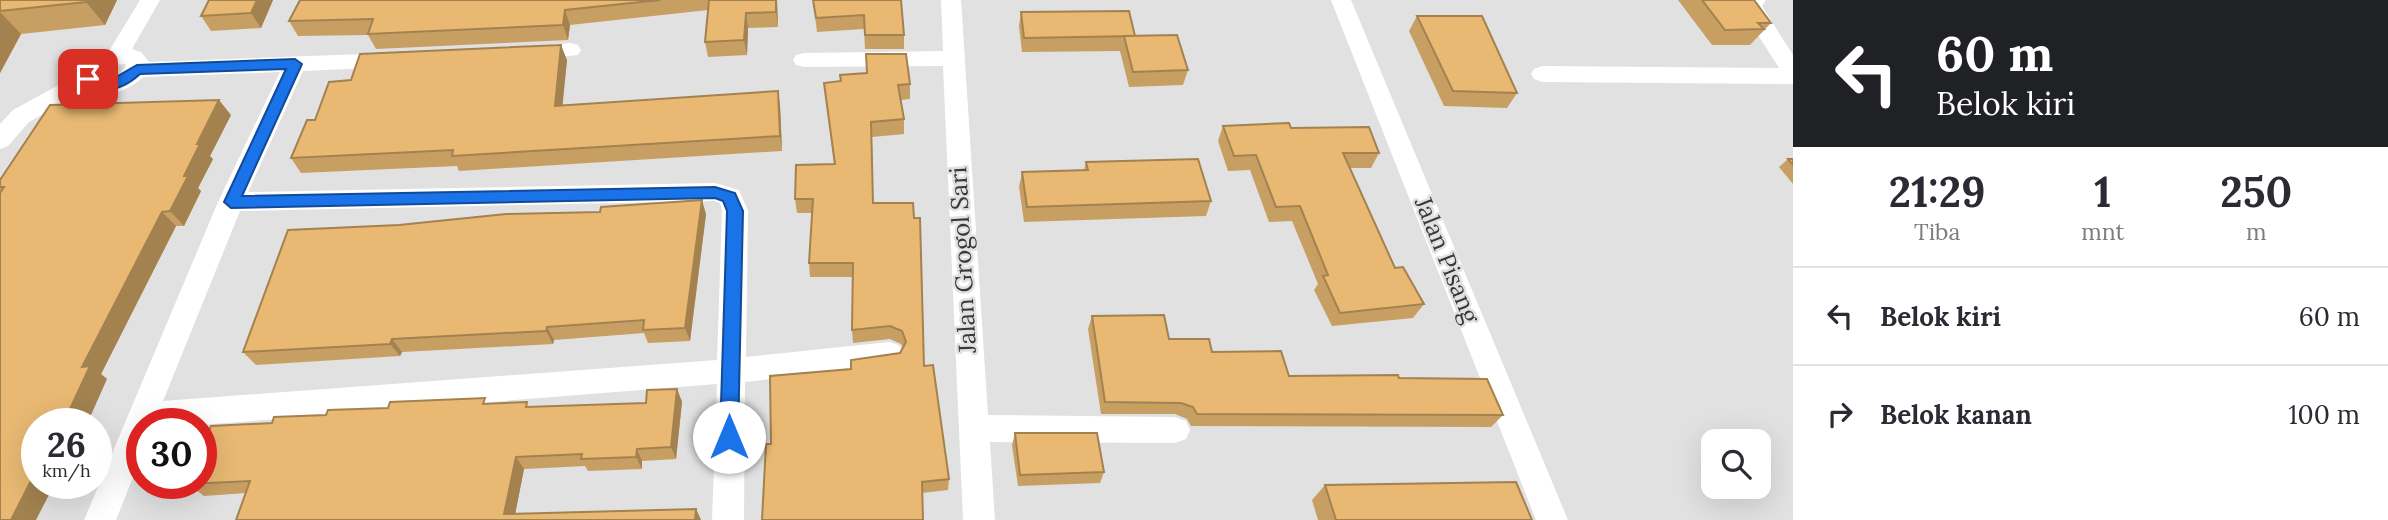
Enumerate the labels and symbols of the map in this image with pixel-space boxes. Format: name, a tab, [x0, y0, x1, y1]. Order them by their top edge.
pin	[58, 49, 118, 109]
street label: Jalan Grogol Sari	[942, 166, 983, 355]
street label: Jalan Pisang	[1408, 191, 1487, 328]
position arrow	[692, 400, 766, 474]
speed limit sign: 30	[126, 408, 217, 499]

